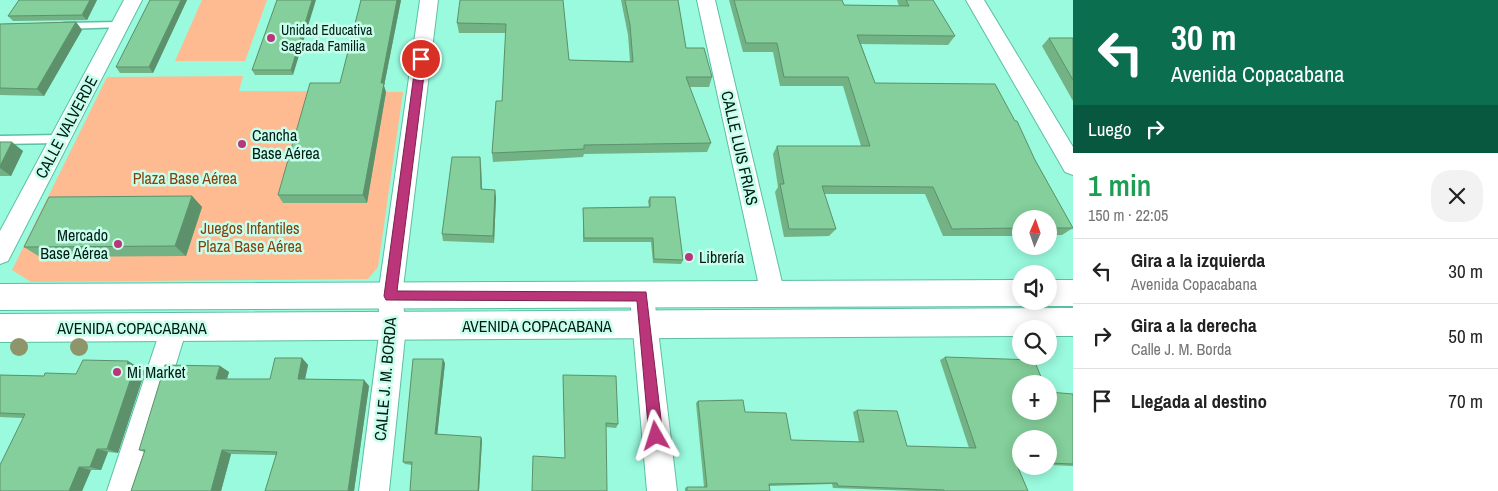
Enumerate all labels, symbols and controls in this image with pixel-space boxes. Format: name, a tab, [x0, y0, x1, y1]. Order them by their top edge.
text: 30 m	[1171, 14, 1236, 61]
icon: left	[1088, 20, 1153, 85]
place label: Unidad Educativa Sagrada Familia	[281, 21, 373, 55]
marker: Unidad Educativa Sagrada Familia	[265, 32, 277, 44]
pin	[400, 38, 442, 80]
icon: arrive	[407, 45, 435, 73]
text: Avenida Copacabana	[1171, 59, 1344, 89]
street label: CALLE VALVERDE	[30, 72, 102, 182]
street label: CALLE LUIS FRIAS	[716, 89, 764, 208]
icon: right	[1141, 115, 1169, 143]
text: Luego	[1088, 116, 1131, 142]
place label: Cancha Base Aérea	[252, 124, 321, 164]
marker: Cancha Base Aérea	[236, 138, 248, 150]
text: 1 min	[1088, 165, 1151, 205]
park label: Plaza Base Aérea	[133, 167, 238, 189]
button: close	[1431, 170, 1483, 222]
text: 150 m · 22:05	[1088, 204, 1168, 226]
north arrow	[1012, 210, 1058, 255]
map controls	[1012, 210, 1057, 475]
park label: Juegos Infantiles Plaza Base Aérea	[198, 217, 303, 257]
place label: Mercado Base Aérea	[40, 224, 109, 264]
marker: Mercado Base Aérea	[112, 238, 124, 250]
place label: Librería	[699, 246, 745, 268]
text: Gira a la izquierda	[1131, 247, 1265, 273]
marker: Librería	[683, 251, 695, 263]
icon: left	[1088, 257, 1116, 285]
text: 30 m	[1448, 258, 1483, 284]
button: sound	[1012, 265, 1057, 310]
text: Avenida Copacabana	[1131, 273, 1257, 295]
text: Gira a la derecha	[1131, 312, 1257, 338]
street label: AVENIDA COPACABANA	[461, 315, 612, 337]
street label: CALLE J. M. BORDA	[369, 316, 401, 442]
street label: AVENIDA COPACABANA	[56, 317, 207, 339]
button: search	[1012, 320, 1057, 365]
icon: right	[1088, 322, 1116, 350]
text: 50 m	[1448, 323, 1483, 349]
text: Calle J. M. Borda	[1131, 338, 1232, 360]
place label: Mi Market	[127, 361, 186, 383]
marker: Mi Market	[111, 366, 123, 378]
button: +	[1012, 375, 1057, 420]
icon: arrive	[1088, 387, 1116, 415]
text: Llegada al destino	[1131, 388, 1267, 414]
text: 70 m	[1448, 388, 1483, 414]
position arrow	[629, 409, 681, 461]
button: −	[1012, 430, 1057, 475]

